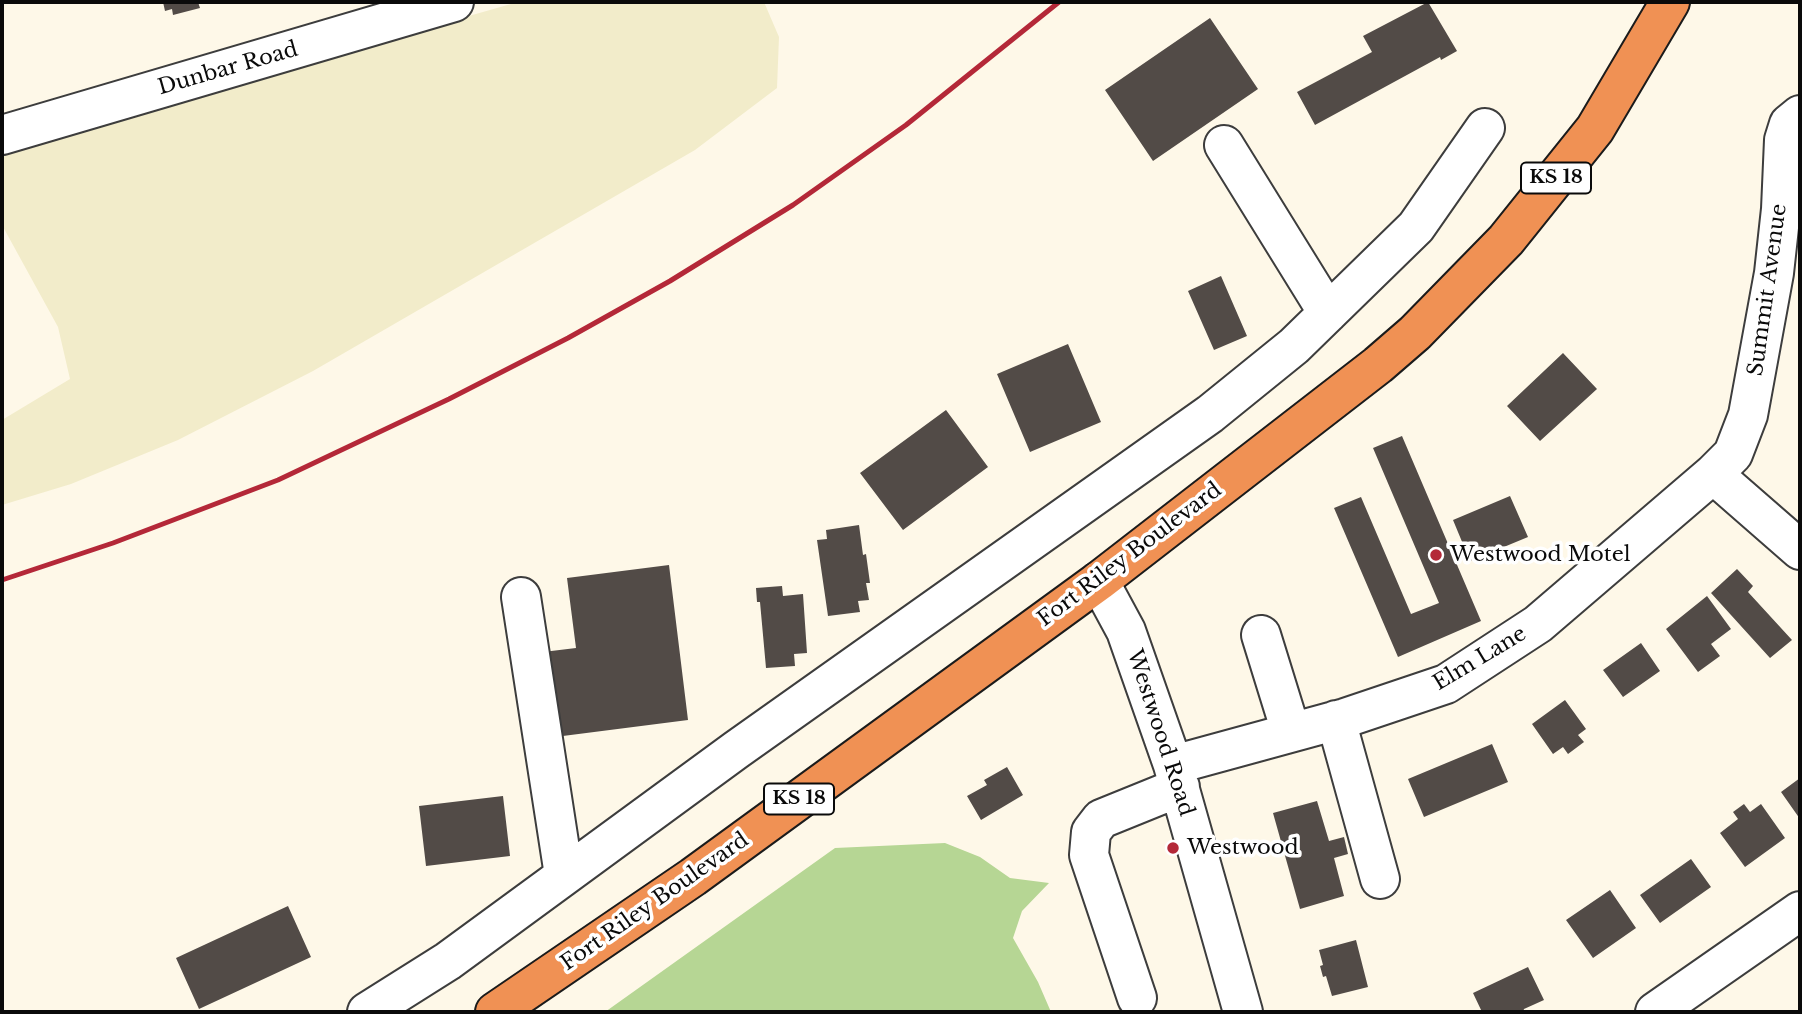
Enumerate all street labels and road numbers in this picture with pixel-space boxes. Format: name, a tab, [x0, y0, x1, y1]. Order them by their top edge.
street label: Dunbar Road	[155, 37, 301, 101]
road number: KS 18	[1521, 162, 1591, 194]
street label: Summit Avenue	[1743, 202, 1793, 378]
street label: Fort Riley Boulevard	[1033, 478, 1227, 632]
street label: Elm Lane	[1429, 621, 1531, 697]
street label: Westwood Road	[1121, 647, 1199, 819]
road number: KS 18	[764, 784, 834, 814]
street label: Fort Riley Boulevard	[556, 828, 754, 976]

